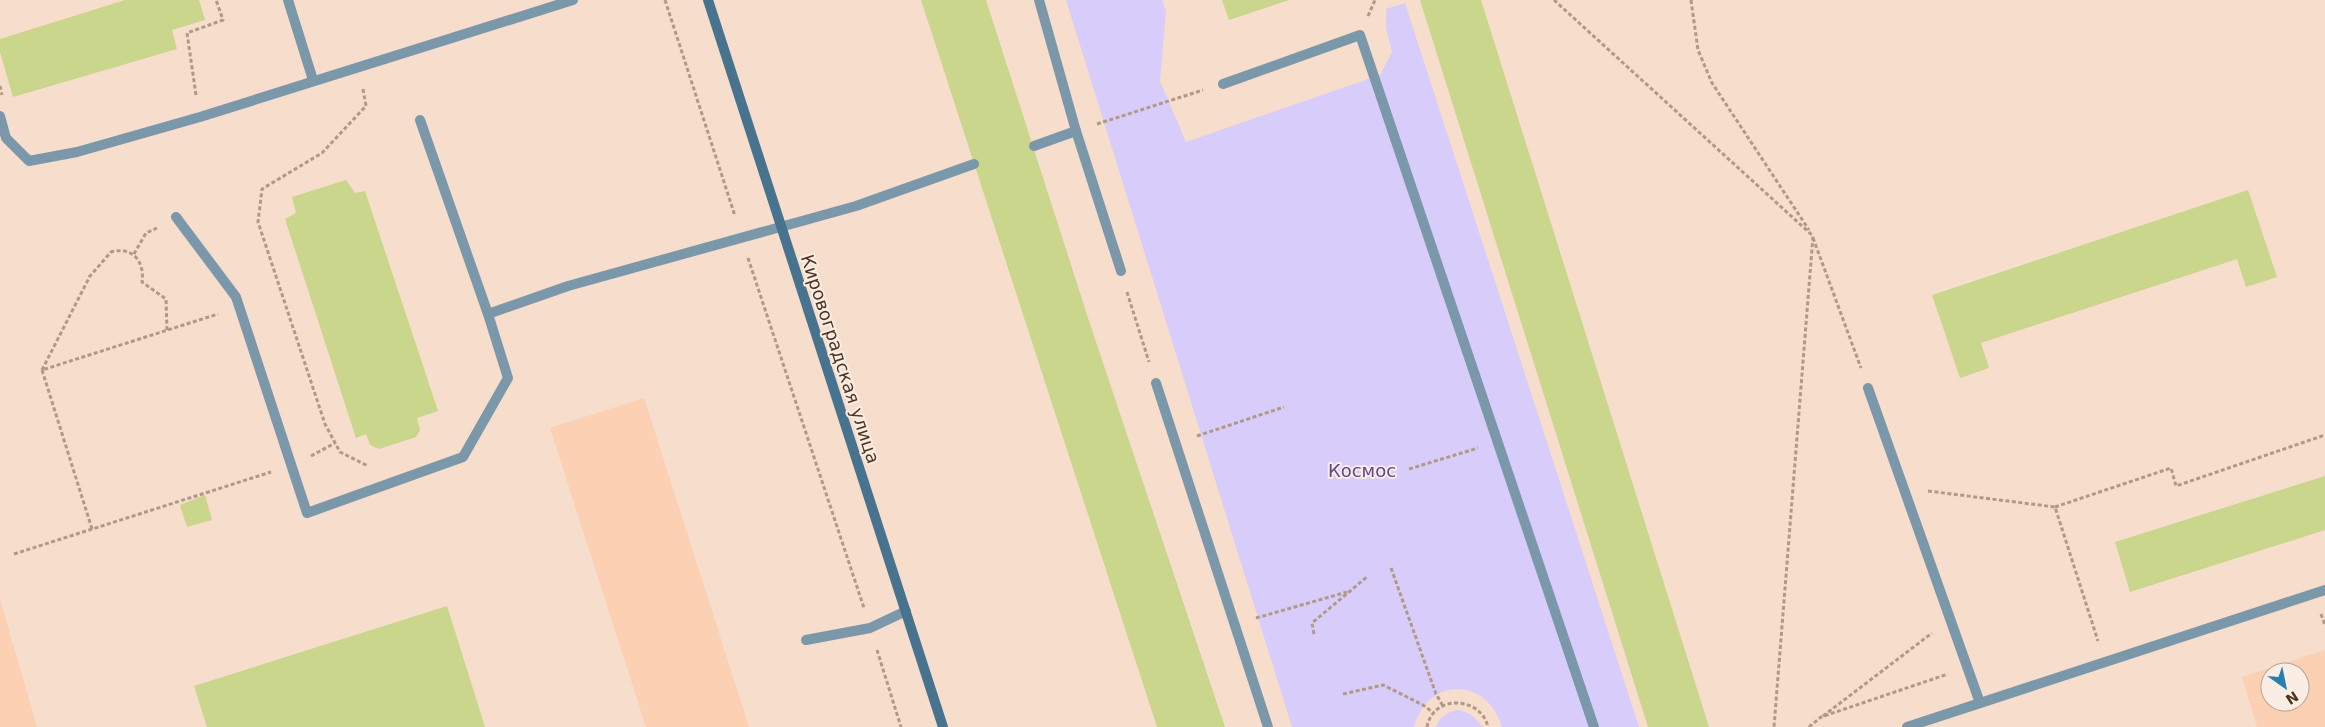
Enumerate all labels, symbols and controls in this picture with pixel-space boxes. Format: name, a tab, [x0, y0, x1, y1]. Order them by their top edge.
street label: Кировоградская улица	[797, 252, 884, 466]
park label: Космос	[1328, 460, 1396, 481]
north arrow	[2260, 662, 2310, 712]
text: N	[2283, 688, 2301, 708]

